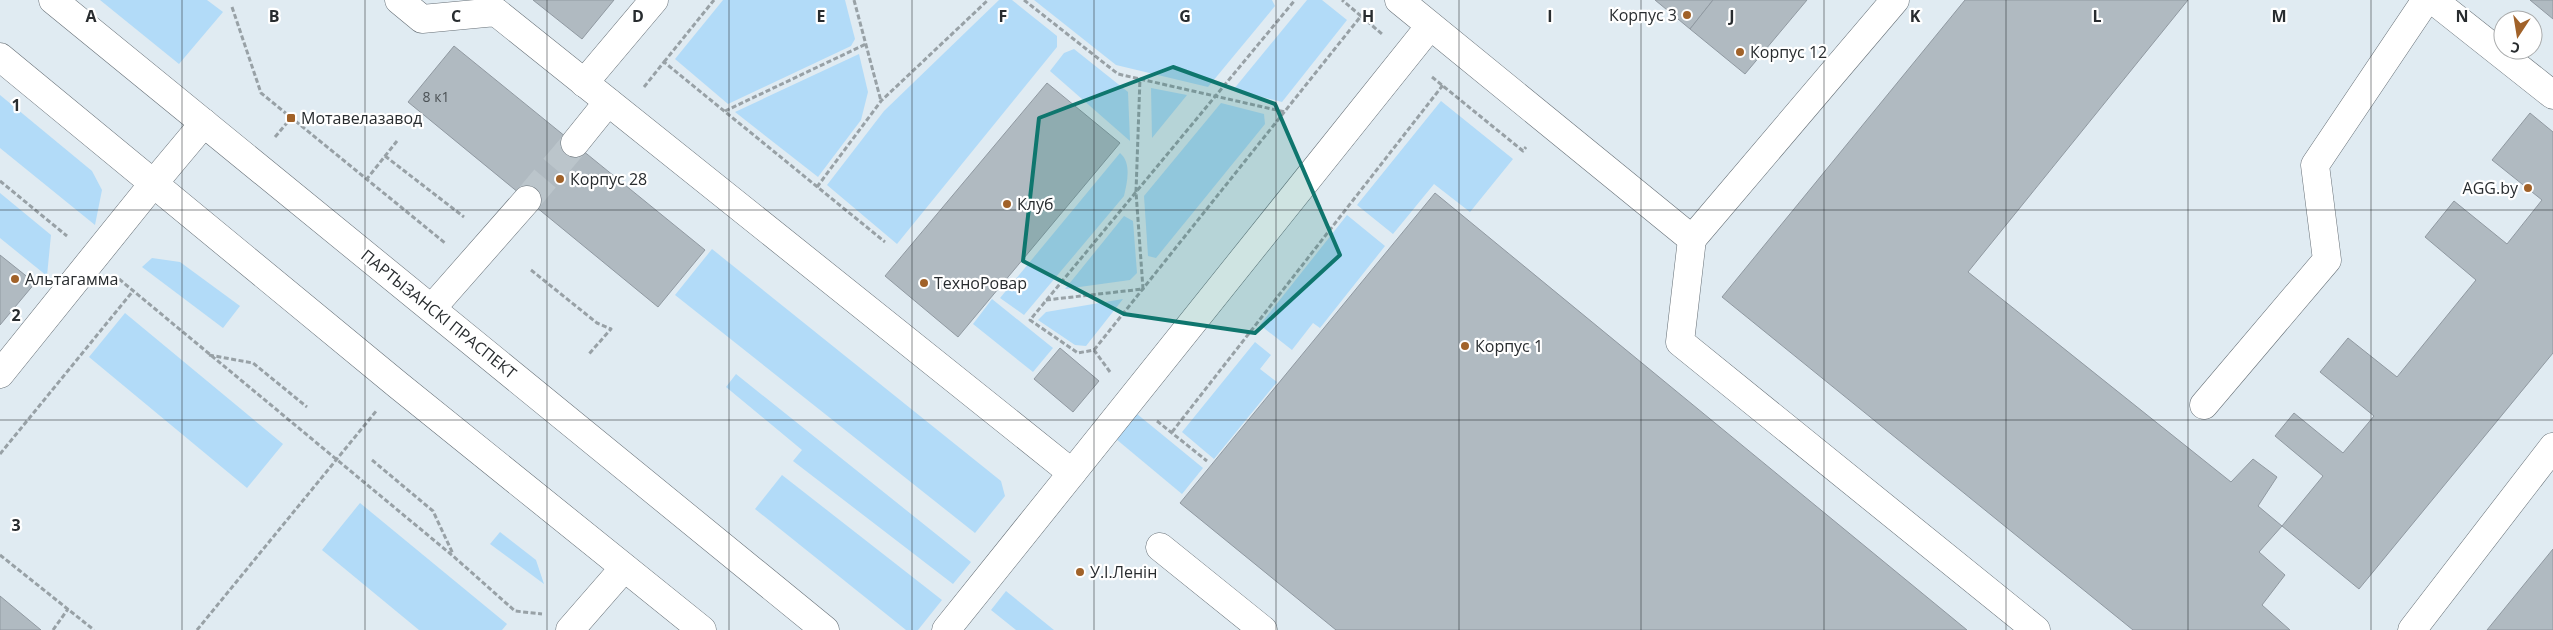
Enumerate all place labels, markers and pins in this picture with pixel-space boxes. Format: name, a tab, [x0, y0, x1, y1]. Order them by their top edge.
place label: Корпус 3	[1609, 4, 1677, 26]
marker: Корпус 3	[1681, 9, 1693, 21]
place label: Корпус 12	[1750, 41, 1827, 63]
marker: Корпус 12	[1734, 46, 1746, 58]
place label: Мотавелазавод	[301, 107, 422, 129]
marker: Мотавелазавод	[285, 112, 297, 124]
place label: Корпус 28	[570, 168, 647, 190]
marker: Корпус 28	[554, 173, 566, 185]
place label: AGG.by	[2463, 177, 2519, 199]
marker: AGG.by	[2522, 182, 2534, 194]
place label: Клуб	[1017, 193, 1053, 215]
marker: Клуб	[1001, 198, 1013, 210]
place label: Альтагамма	[25, 268, 118, 290]
place label: ТехноРовар	[934, 272, 1027, 294]
marker: Альтагамма	[9, 273, 21, 285]
marker: ТехноРовар	[918, 277, 930, 289]
place label: Корпус 1	[1475, 335, 1543, 357]
marker: Корпус 1	[1459, 340, 1471, 352]
place label: У.І.Ленін	[1090, 561, 1157, 583]
marker: У.І.Ленін	[1074, 566, 1086, 578]

